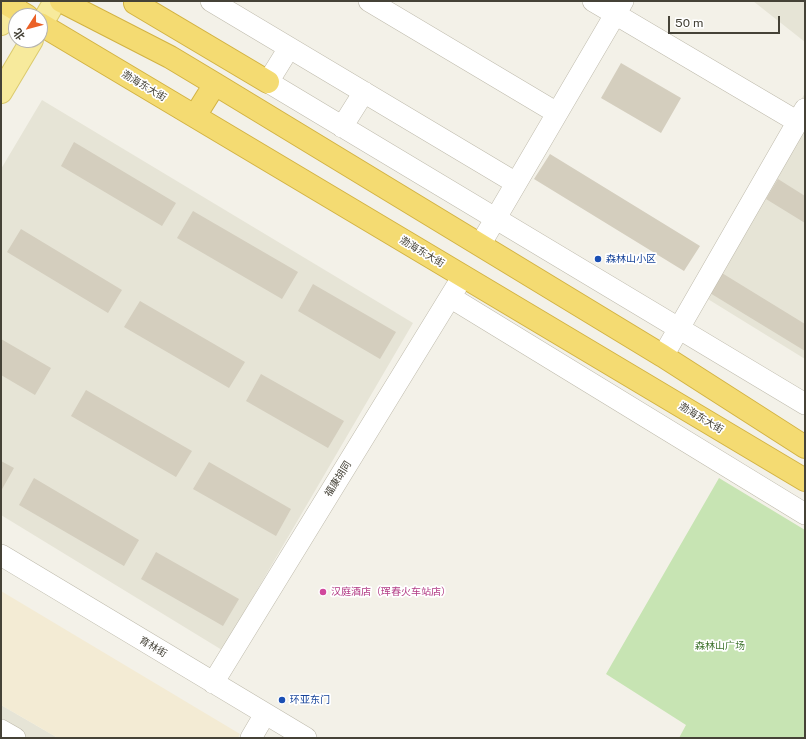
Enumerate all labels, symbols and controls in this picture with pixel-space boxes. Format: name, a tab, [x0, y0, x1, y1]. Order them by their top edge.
north arrow	[8, 8, 48, 48]
scale bar	[670, 8, 782, 34]
text: 50 m	[675, 16, 703, 30]
text: 北	[11, 26, 27, 42]
street label: 渤海东大街	[119, 68, 169, 104]
street label: 渤海东大街	[397, 234, 447, 270]
place label: 森林山小区	[606, 253, 656, 265]
marker: 森林山小区	[593, 254, 603, 264]
street label: 渤海东大街	[676, 400, 726, 436]
street label: 福康胡同	[322, 459, 354, 499]
place label: 汉庭酒店（珲春火车站店）	[331, 586, 451, 598]
marker: 汉庭酒店（珲春火车站店）	[318, 587, 328, 597]
street label: 育林街	[137, 634, 169, 660]
park label: 森林山广场	[695, 640, 745, 652]
place label: 环亚东门	[290, 694, 330, 706]
marker: 环亚东门	[277, 695, 287, 705]

